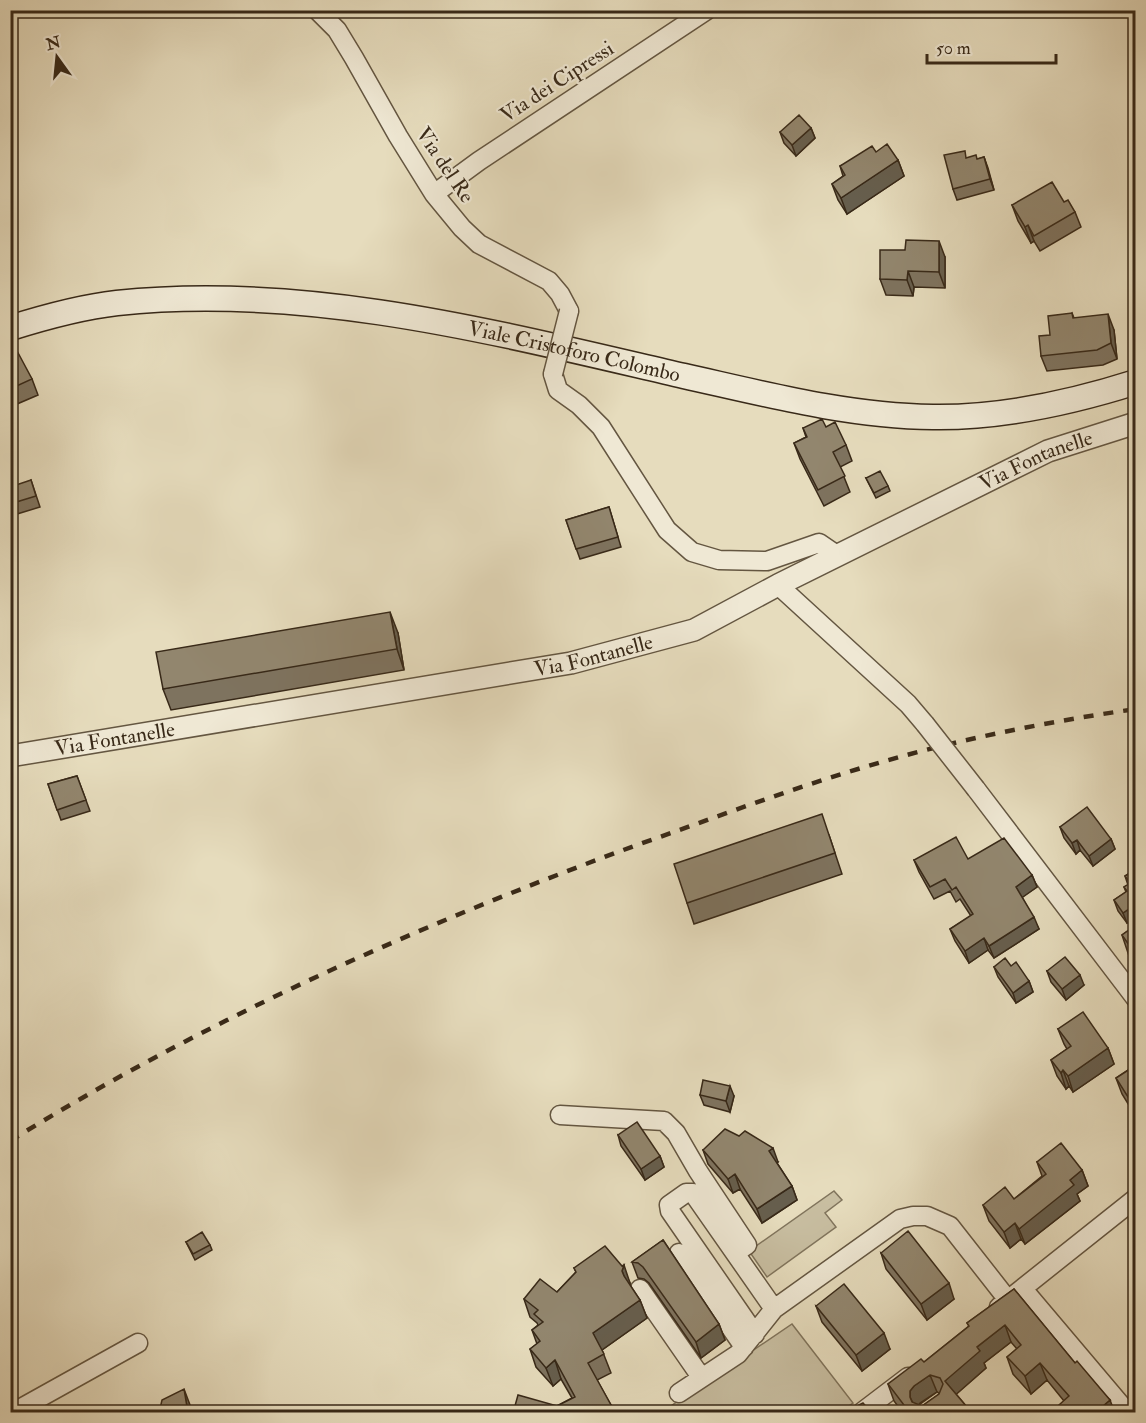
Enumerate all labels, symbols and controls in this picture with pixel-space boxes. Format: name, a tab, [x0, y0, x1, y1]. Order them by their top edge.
north arrow	[27, 27, 87, 87]
scale bar	[927, 27, 1056, 65]
text: N	[43, 32, 64, 55]
street label: Via dei Cipressi	[495, 35, 619, 129]
text: 50 m	[936, 37, 971, 60]
street label: Via del Re	[410, 122, 480, 208]
street label: Viale Cristoforo Colombo	[466, 314, 683, 388]
street label: Via Fontanelle	[974, 424, 1096, 497]
street label: Via Fontanelle	[532, 628, 656, 682]
street label: Via Fontanelle	[52, 715, 177, 762]

